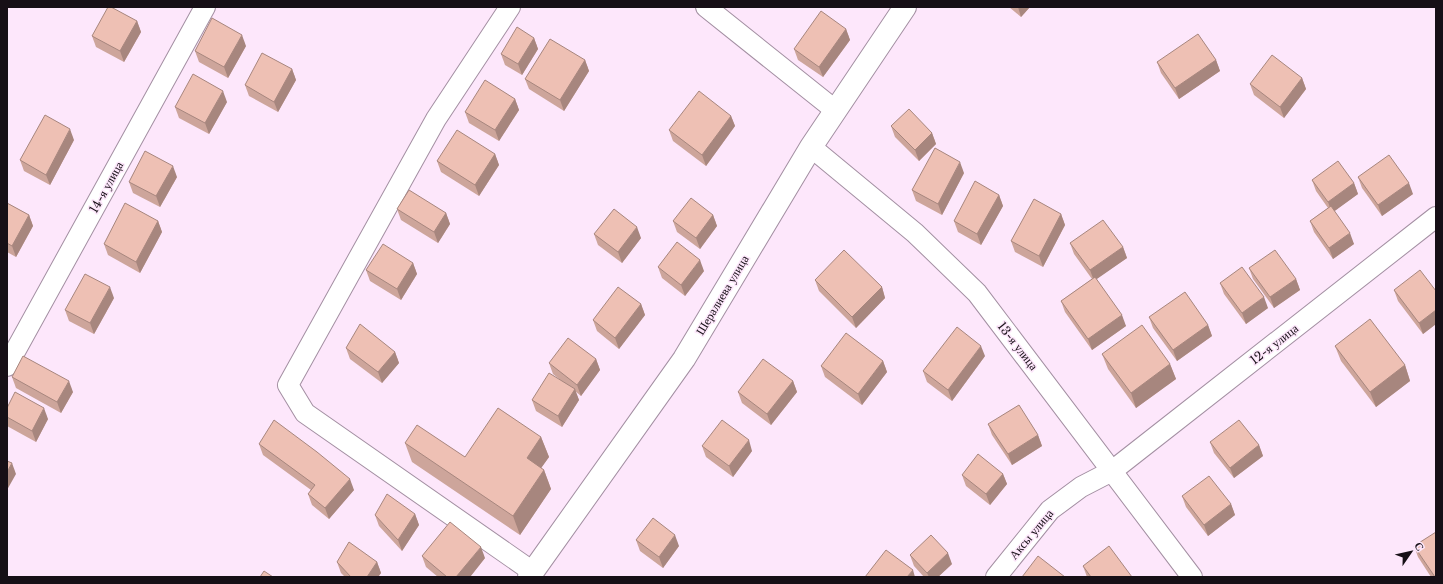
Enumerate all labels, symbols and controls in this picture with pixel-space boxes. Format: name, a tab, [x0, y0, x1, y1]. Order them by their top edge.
street label: 14-я улица	[86, 158, 127, 215]
street label: Шералиева улица	[692, 252, 752, 338]
street label: 13-я улица	[995, 319, 1042, 374]
street label: 12-я улица	[1247, 320, 1302, 367]
street label: Аксы улица	[1006, 505, 1057, 562]
north arrow	[1391, 532, 1431, 572]
text: С	[1411, 539, 1427, 554]

